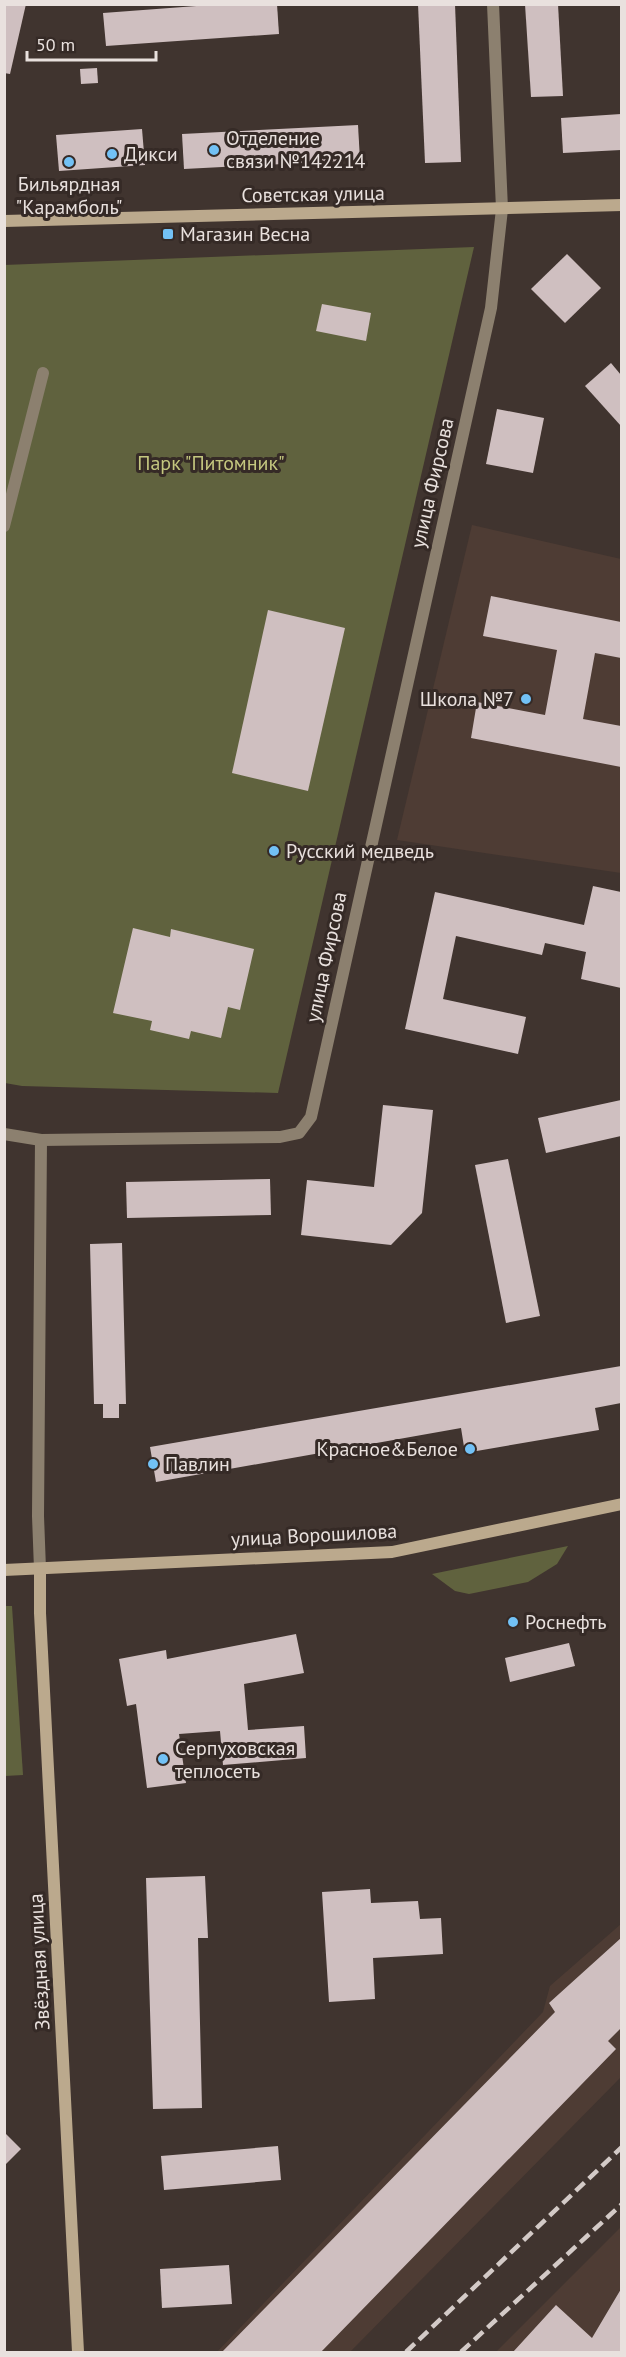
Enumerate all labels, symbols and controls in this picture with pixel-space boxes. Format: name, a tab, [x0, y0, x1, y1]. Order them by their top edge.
scale bar	[27, 24, 156, 62]
text: 50 m	[36, 33, 75, 56]
place label: Отделение связи №142214	[226, 125, 366, 174]
place label: Дикси	[124, 141, 178, 167]
marker: Отделение связи №142214	[207, 143, 221, 157]
marker: Дикси	[105, 147, 119, 161]
marker: Бильярдная "Карамболь"	[62, 155, 76, 169]
place label: Бильярдная "Карамболь"	[16, 171, 122, 220]
street label: Советская улица	[241, 180, 385, 208]
place label: Магазин Весна	[180, 221, 310, 247]
marker: Магазин Весна	[161, 227, 175, 241]
street label: улица Фирсова	[404, 415, 460, 551]
park label: Парк "Питомник"	[137, 450, 285, 476]
place label: Школа №7	[420, 686, 514, 712]
marker: Школа №7	[519, 692, 533, 706]
place label: Русский медведь	[286, 838, 434, 864]
marker: Русский медведь	[267, 844, 281, 858]
street label: улица Фирсова	[299, 889, 353, 1025]
place label: Красное&Белое	[316, 1436, 458, 1462]
marker: Красное&Белое	[463, 1442, 477, 1456]
place label: Павлин	[165, 1451, 230, 1477]
marker: Павлин	[146, 1457, 160, 1471]
street label: улица Ворошилова	[230, 1518, 398, 1552]
place label: Роснефть	[525, 1609, 606, 1635]
marker: Роснефть	[506, 1615, 520, 1629]
place label: Серпуховская теплосеть	[175, 1735, 295, 1784]
marker: Серпуховская теплосеть	[156, 1752, 170, 1766]
street label: Звёздная улица	[22, 1893, 56, 2031]

